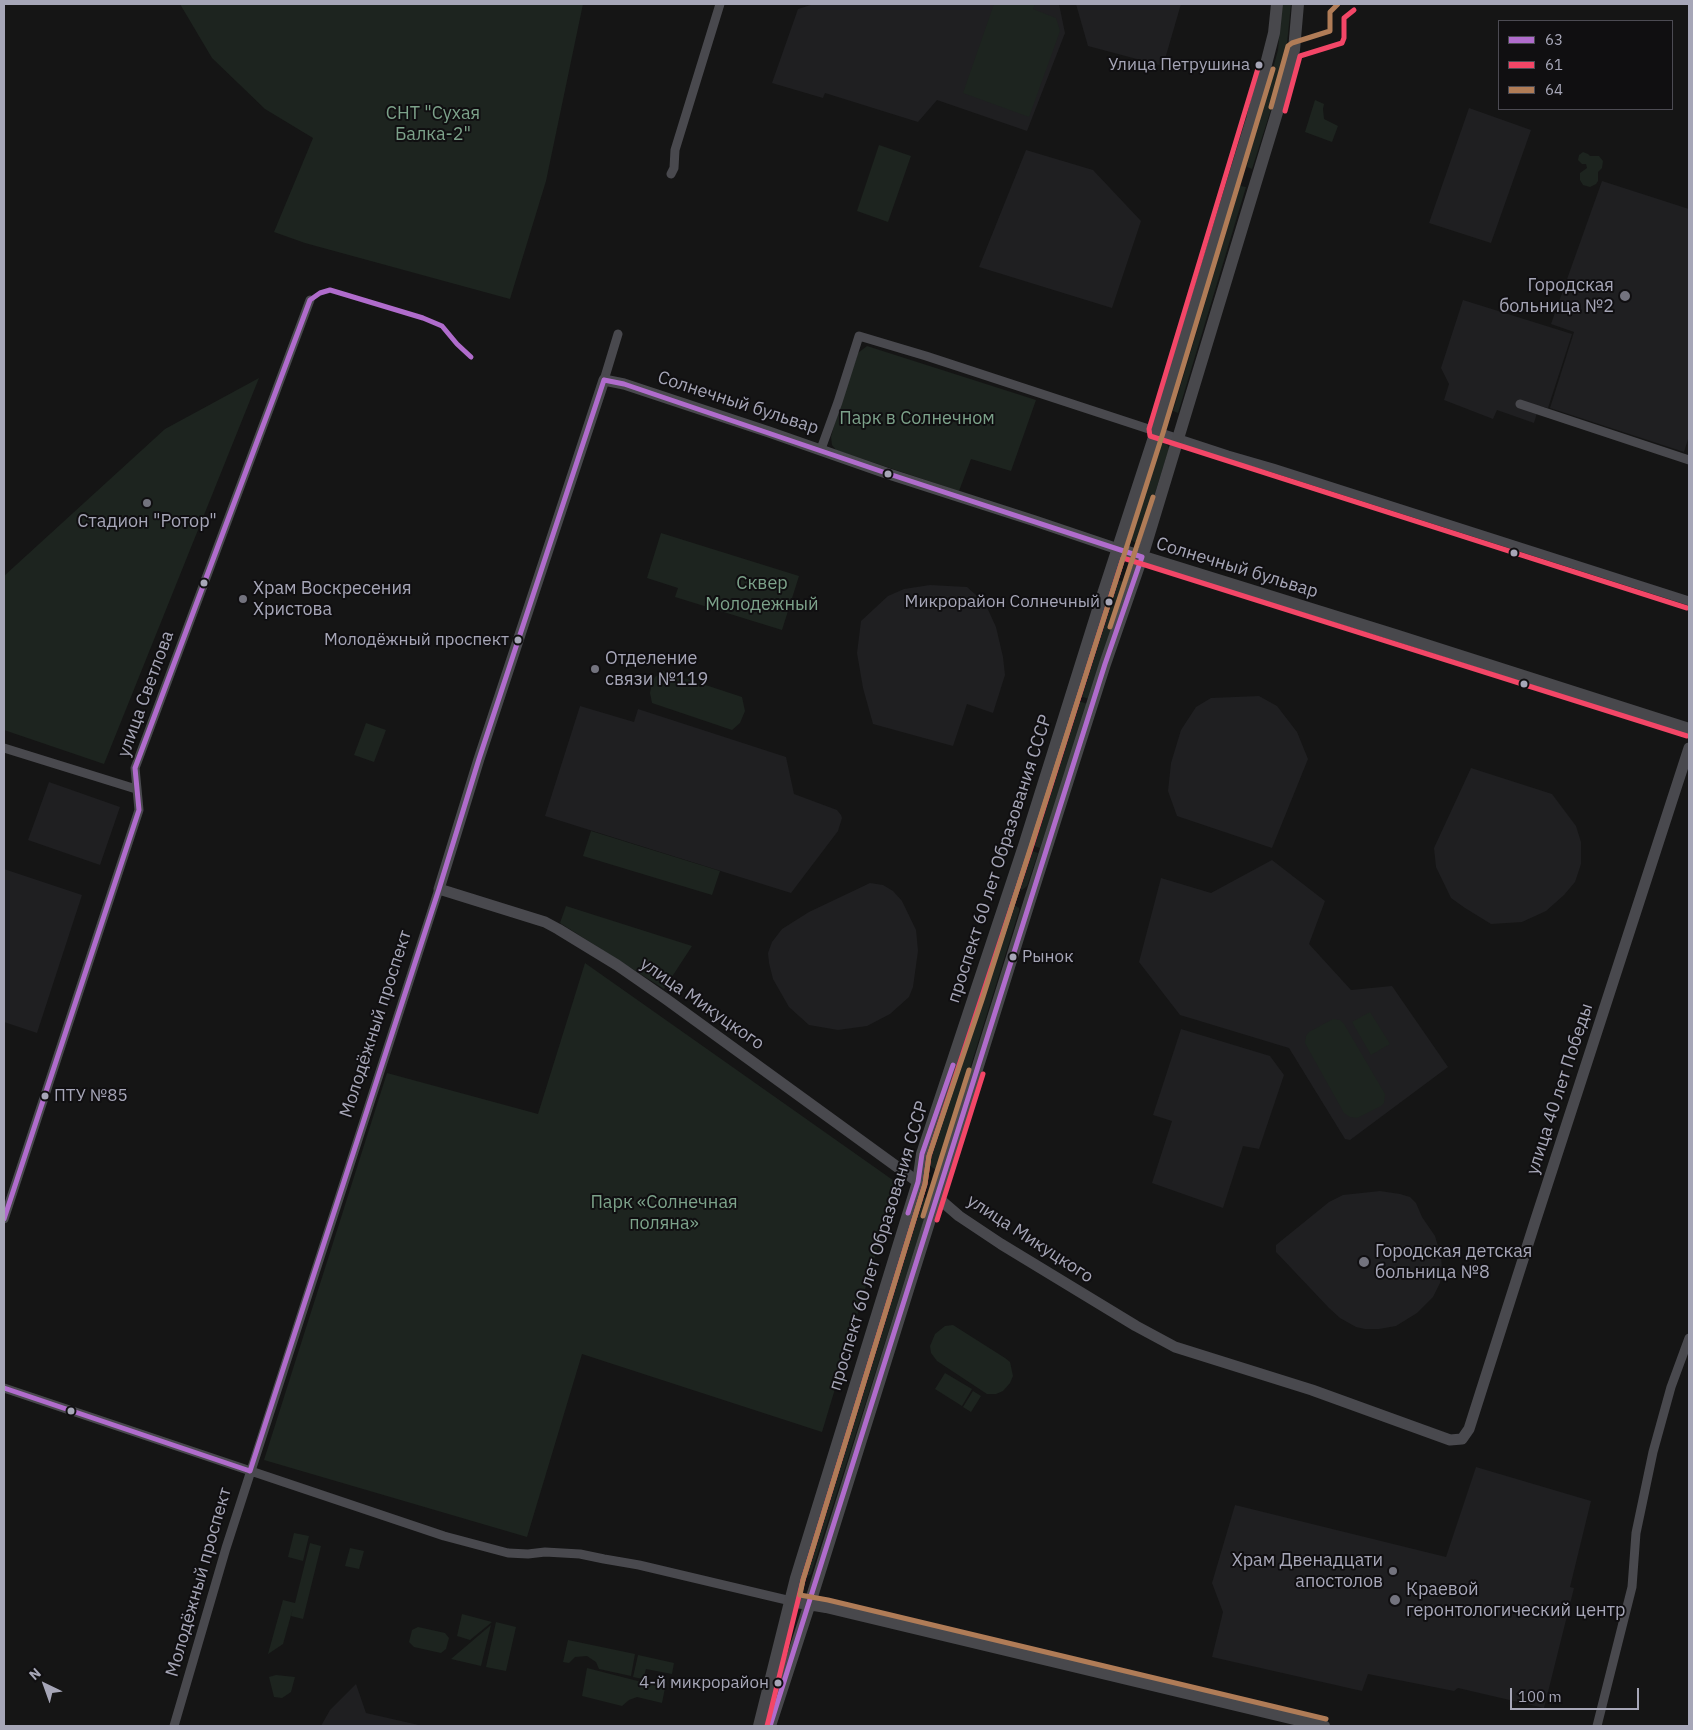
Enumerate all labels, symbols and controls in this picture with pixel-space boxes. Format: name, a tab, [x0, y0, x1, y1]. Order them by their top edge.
legend	[1498, 20, 1673, 110]
text: 63	[1545, 30, 1563, 49]
place label: Улица Петрушина	[1108, 55, 1250, 75]
text: 61	[1545, 55, 1563, 74]
marker: Улица Петрушина	[1254, 60, 1264, 70]
text: 64	[1545, 80, 1563, 99]
park label: СНТ "Сухая Балка-2"	[386, 103, 480, 146]
place label: Городская больница №2	[1499, 275, 1614, 318]
marker: Городская больница №2	[1618, 289, 1632, 303]
street label: Солнечный бульвар	[655, 367, 821, 439]
park label: Парк в Солнечном	[839, 408, 995, 430]
unlabelled marker	[883, 469, 893, 479]
marker: Стадион "Ротор"	[141, 497, 153, 509]
place label: Стадион "Ротор"	[77, 511, 217, 533]
street label: Солнечный бульвар	[1153, 533, 1321, 603]
unlabelled marker	[1509, 548, 1519, 558]
park label: Сквер Молодежный	[705, 573, 819, 616]
unlabelled marker	[199, 578, 209, 588]
place label: Храм Воскресения Христова	[253, 578, 412, 620]
place label: Микрорайон Солнечный	[905, 592, 1100, 612]
marker: Храм Воскресения Христова	[237, 593, 249, 605]
marker: Микрорайон Солнечный	[1104, 597, 1114, 607]
street label: улица Светлова	[113, 628, 179, 760]
place label: Молодёжный проспект	[324, 630, 509, 650]
marker: Молодёжный проспект	[513, 635, 523, 645]
place label: Отделение связи №119	[605, 648, 708, 691]
marker: Отделение связи №119	[589, 663, 601, 675]
unlabelled marker	[1519, 679, 1529, 689]
street label: проспект 60 лет Образования СССР	[943, 712, 1057, 1006]
street label: Молодёжный проспект	[335, 927, 417, 1121]
place label: Рынок	[1022, 947, 1073, 967]
marker: Рынок	[1008, 952, 1018, 962]
street label: улица Микуцкого	[636, 953, 768, 1055]
street label: улица 40 лет Победы	[1522, 1001, 1598, 1177]
place label: ПТУ №85	[54, 1086, 128, 1106]
marker: ПТУ №85	[40, 1091, 50, 1101]
street label: проспект 60 лет Образования СССР	[825, 1099, 933, 1393]
street label: улица Микуцкого	[963, 1190, 1097, 1288]
park label: Парк «Солнечная поляна»	[590, 1192, 738, 1234]
place label: Городская детская больница №8	[1375, 1241, 1532, 1284]
marker: Городская детская больница №8	[1357, 1255, 1371, 1269]
unlabelled marker	[66, 1406, 76, 1416]
street label: Молодёжный проспект	[162, 1485, 236, 1679]
place label: Храм Двенадцати апостолов	[1232, 1550, 1383, 1592]
marker: Храм Двенадцати апостолов	[1387, 1565, 1399, 1577]
place label: Краевой геронтологический центр	[1406, 1579, 1626, 1622]
marker: Краевой геронтологический центр	[1388, 1593, 1402, 1607]
north arrow	[20, 1660, 70, 1710]
text: N	[25, 1664, 45, 1684]
place label: 4-й микрорайон	[639, 1673, 769, 1693]
marker: 4-й микрорайон	[773, 1678, 783, 1688]
scale bar	[1513, 1678, 1642, 1710]
text: 100 m	[1518, 1687, 1562, 1706]

